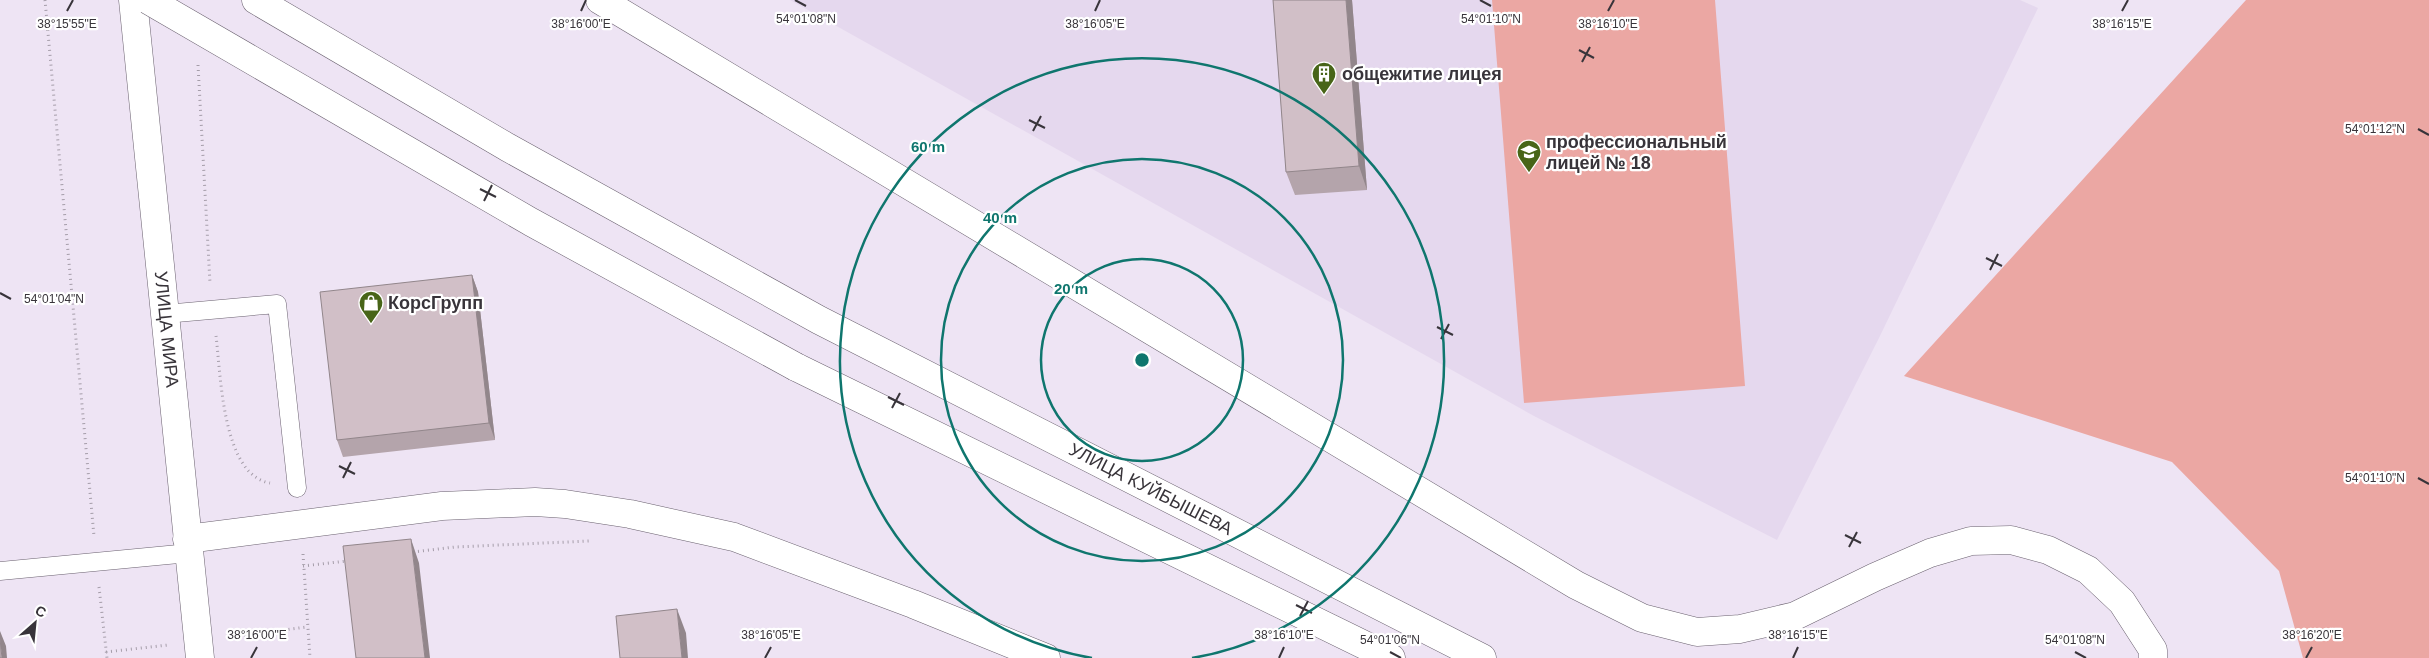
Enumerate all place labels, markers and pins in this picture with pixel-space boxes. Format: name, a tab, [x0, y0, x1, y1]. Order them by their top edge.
building icon: общежитие лицея	[1311, 61, 1337, 95]
place label: общежитие лицея	[1342, 64, 1502, 84]
place label: профессиональный лицей № 18	[1546, 132, 1727, 173]
school or university icon: профессиональный лицей № 18	[1516, 139, 1542, 173]
shop icon: КорсГрупп	[358, 290, 384, 324]
place label: КорсГрупп	[388, 293, 483, 313]
centre of rings	[1133, 351, 1151, 369]

